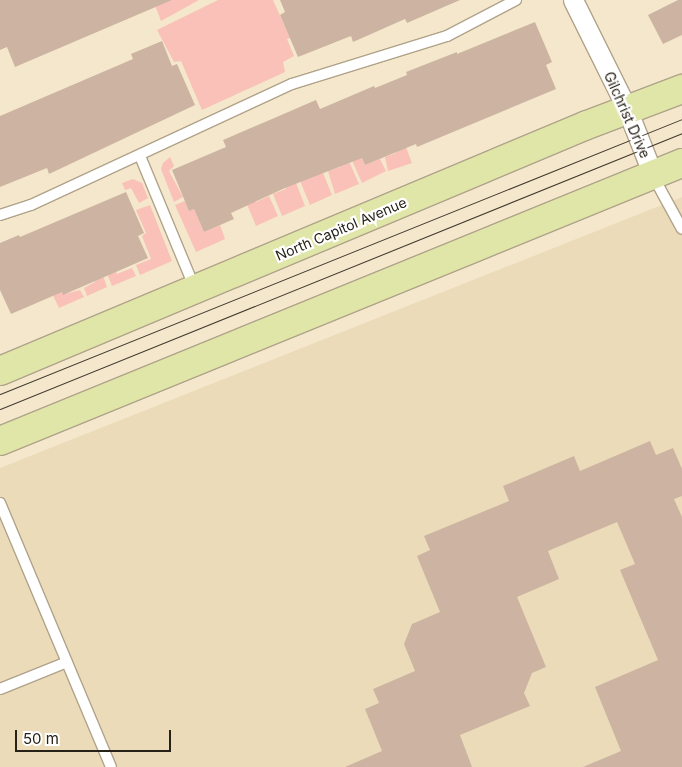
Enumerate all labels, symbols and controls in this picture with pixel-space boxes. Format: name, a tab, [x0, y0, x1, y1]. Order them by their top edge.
street label: Gilchrist Drive	[600, 69, 654, 161]
street label: North Capitol Avenue	[273, 194, 409, 264]
scale bar	[18, 720, 174, 752]
text: 50 m	[23, 729, 59, 748]

